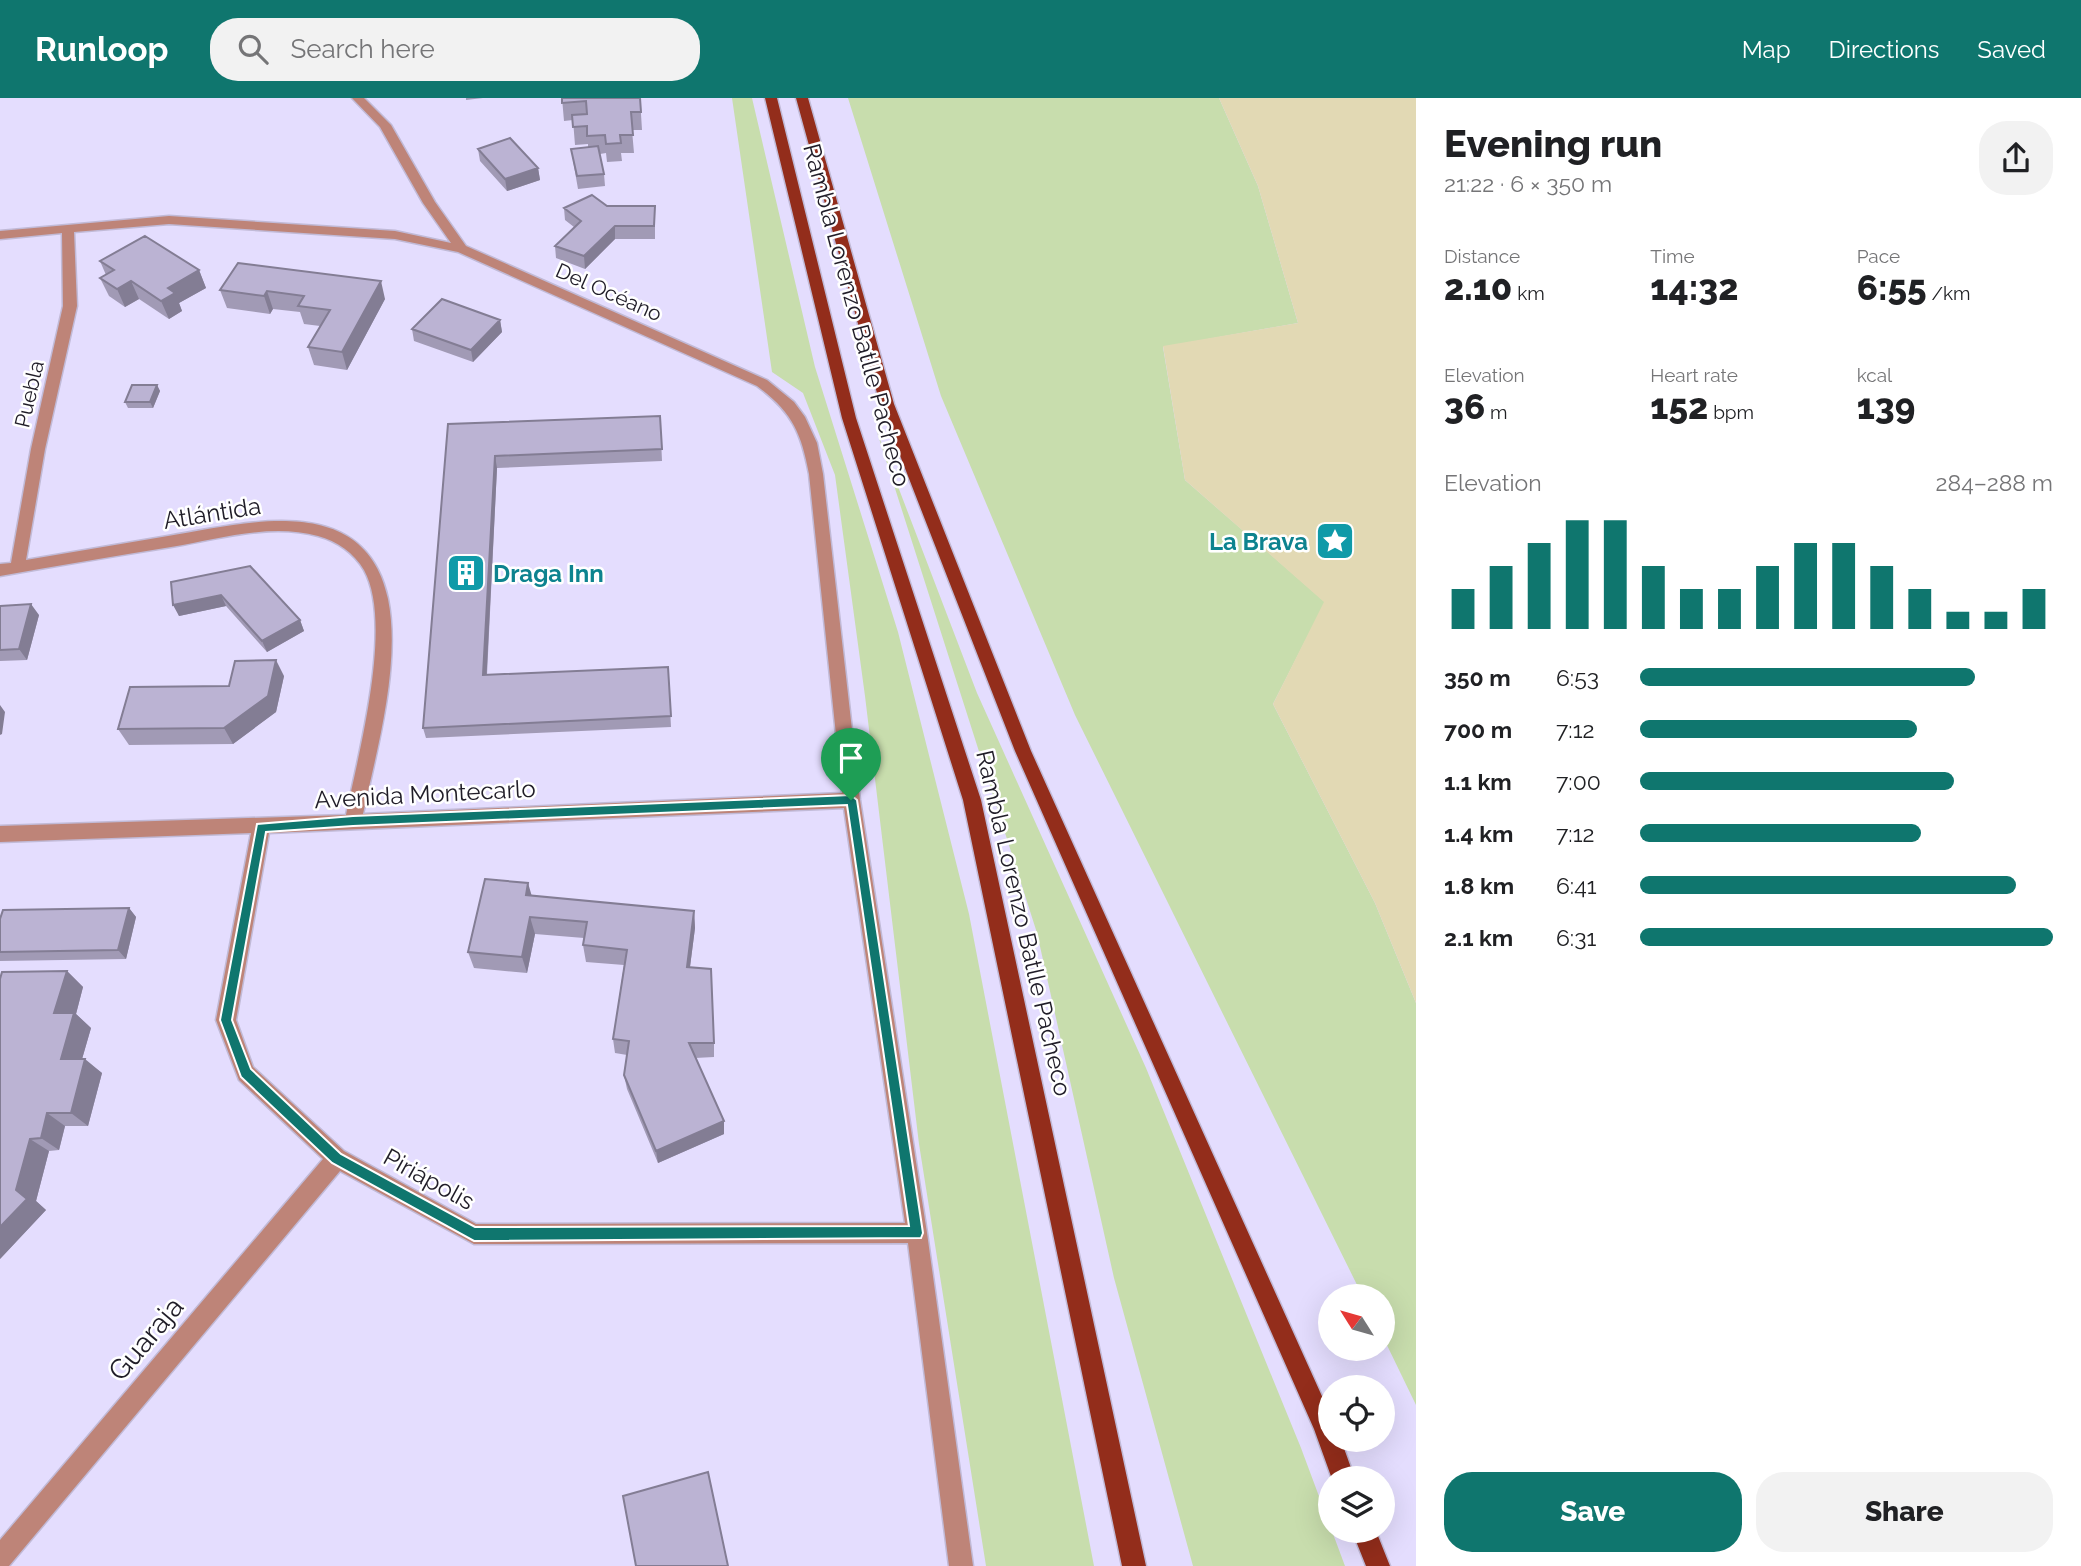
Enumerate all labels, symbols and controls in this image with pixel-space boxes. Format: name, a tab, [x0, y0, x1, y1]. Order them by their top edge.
search box	[210, 18, 700, 81]
text: Runloop	[35, 30, 168, 69]
icon: search	[234, 30, 272, 68]
text: Search here	[290, 34, 435, 64]
text: Map	[1742, 35, 1791, 64]
text: Directions	[1829, 35, 1939, 64]
text: Saved	[1977, 35, 2046, 64]
text: Evening run	[1444, 121, 1662, 166]
button: share	[1979, 121, 2053, 195]
street label: Rambla Lorenzo Batlle Pacheco	[797, 140, 917, 490]
text: 21:22 · 6 × 350 m	[1444, 170, 1612, 197]
text: Distance	[1444, 245, 1520, 267]
text: Time	[1650, 245, 1695, 267]
text: Pace	[1857, 245, 1900, 267]
street label: Del Océano	[552, 258, 666, 326]
text: 2.10	[1444, 267, 1512, 308]
text: 14:32	[1650, 267, 1739, 308]
text: 6:55	[1857, 267, 1927, 308]
text: km	[1512, 282, 1545, 304]
text: /km	[1927, 282, 1970, 304]
street label: Puebla	[9, 358, 49, 430]
text: Elevation	[1444, 364, 1525, 386]
text: Heart rate	[1650, 364, 1738, 386]
text: kcal	[1857, 364, 1892, 386]
text: 36	[1444, 386, 1485, 427]
text: 152	[1650, 386, 1708, 427]
text: 139	[1857, 386, 1915, 427]
text: m	[1485, 401, 1508, 423]
text: bpm	[1708, 401, 1754, 423]
text: Elevation	[1444, 469, 1542, 496]
text: 284–288 m	[1936, 469, 2053, 496]
street label: Atlántida	[161, 491, 263, 535]
place icon: La Brava	[1314, 520, 1356, 562]
place label: La Brava	[1209, 527, 1308, 556]
building icon: Draga Inn	[445, 552, 487, 594]
place label: Draga Inn	[493, 559, 604, 588]
text: 350 m	[1444, 664, 1511, 691]
text: 6:53	[1556, 664, 1599, 691]
text: 700 m	[1444, 716, 1512, 743]
text: 7:12	[1556, 716, 1594, 743]
pin	[821, 728, 881, 800]
icon: arrive	[832, 739, 870, 777]
street label: Rambla Lorenzo Batlle Pacheco	[970, 747, 1078, 1099]
text: 1.1 km	[1444, 768, 1512, 795]
text: 7:00	[1556, 768, 1601, 795]
street label: Avenida Montecarlo	[314, 774, 536, 814]
text: 1.4 km	[1444, 820, 1513, 847]
text: 7:12	[1556, 820, 1594, 847]
text: 1.8 km	[1444, 872, 1514, 899]
text: 6:41	[1556, 872, 1597, 899]
text: 2.1 km	[1444, 924, 1513, 951]
text: 6:31	[1556, 924, 1596, 951]
street label: Piriápolis	[379, 1142, 479, 1216]
north arrow	[1318, 1284, 1395, 1362]
map controls	[1318, 1284, 1395, 1543]
street label: Guaraja	[102, 1291, 190, 1387]
button: locate	[1318, 1375, 1395, 1452]
button: layers	[1318, 1466, 1395, 1543]
button: Save	[1444, 1472, 1742, 1552]
button: Share	[1756, 1472, 2053, 1552]

